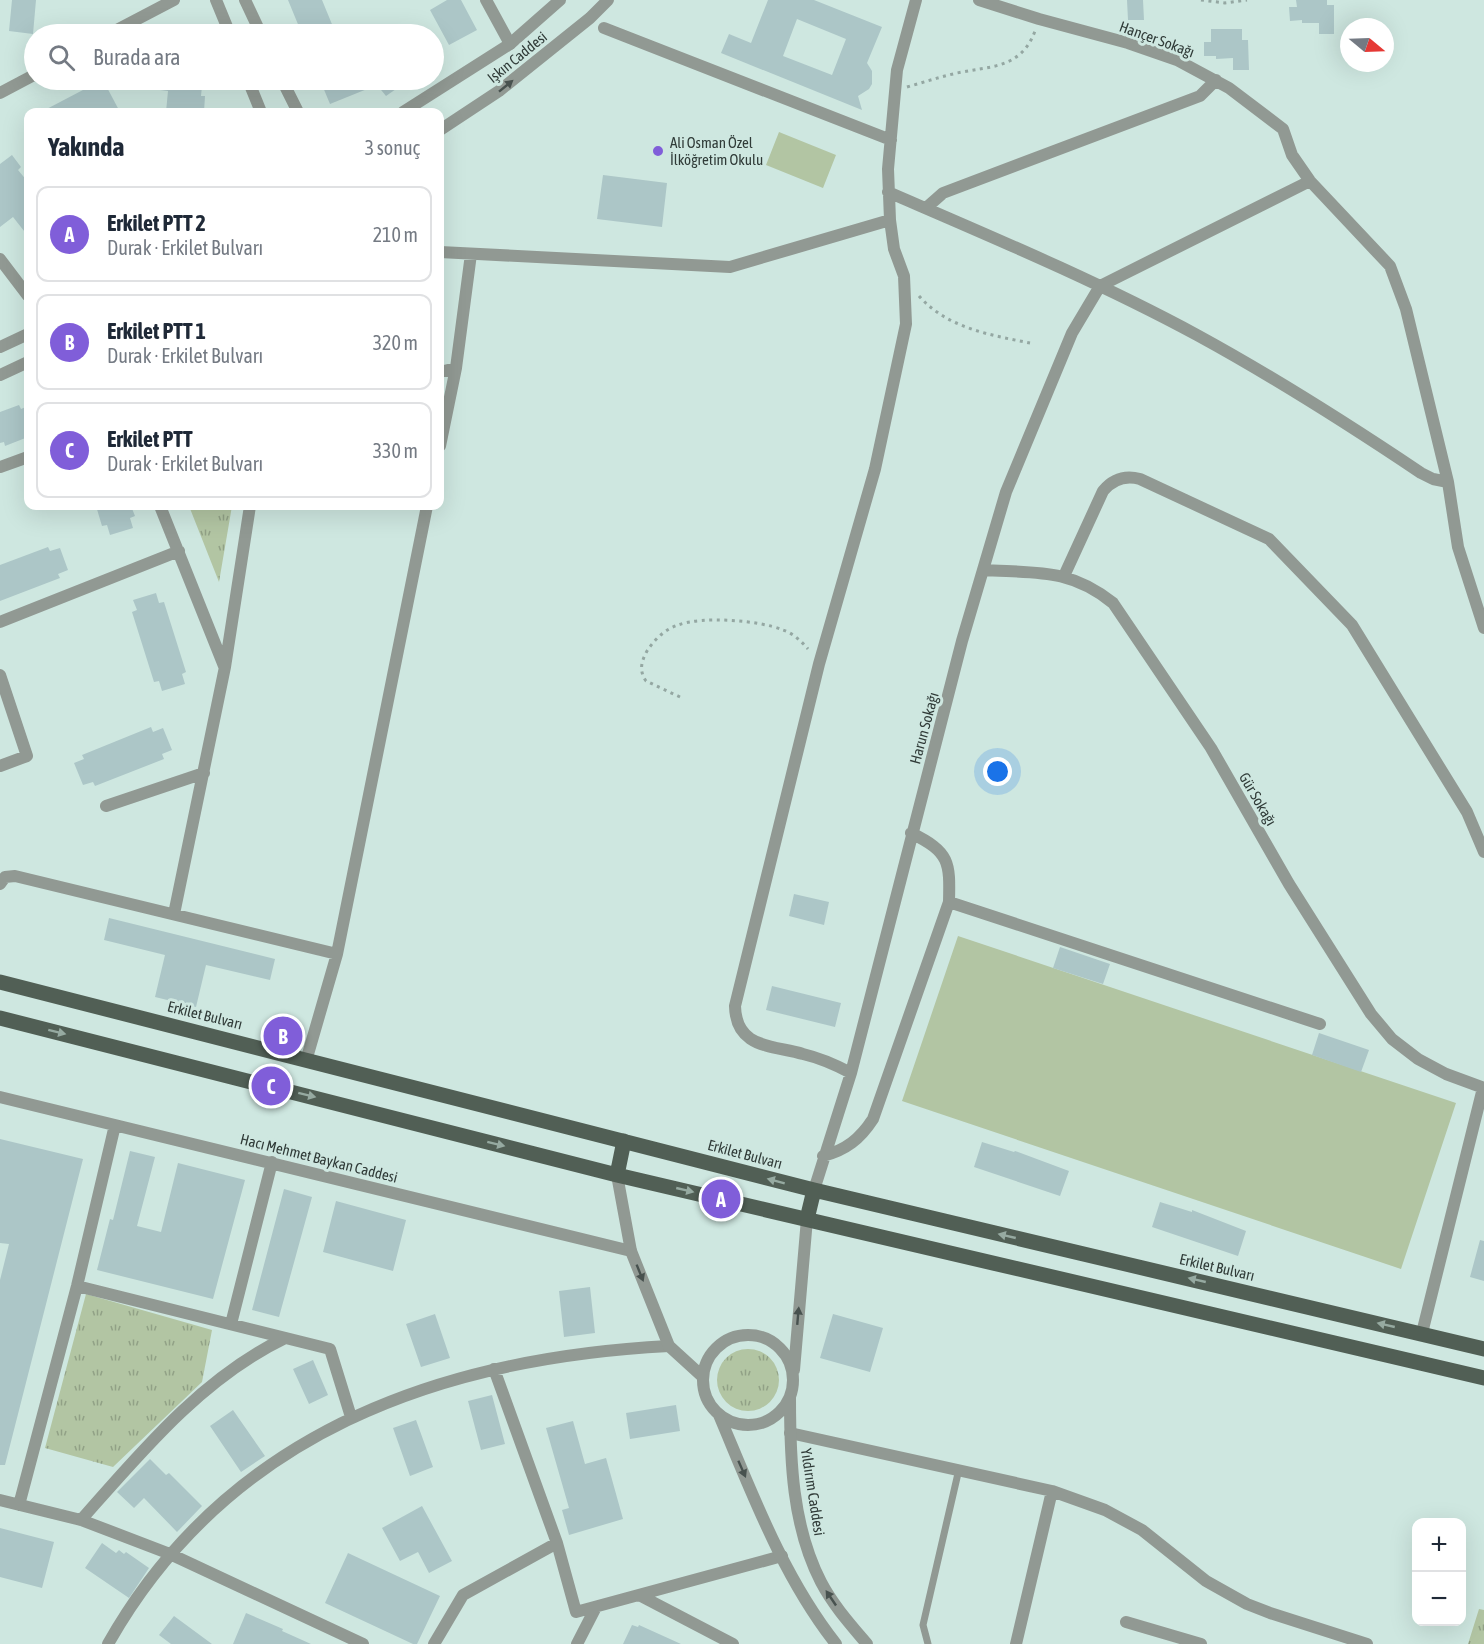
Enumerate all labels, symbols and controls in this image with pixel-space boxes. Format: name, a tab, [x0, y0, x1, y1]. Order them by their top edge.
street label: Hançer Sokağı	[1117, 18, 1197, 60]
north arrow	[1340, 18, 1394, 72]
search box	[24, 24, 444, 90]
street label: Işkın Caddesi	[484, 28, 550, 86]
icon: search	[45, 41, 78, 74]
text: Burada ara	[93, 44, 181, 70]
one-way arrow	[498, 79, 514, 92]
text: Yakında	[48, 132, 124, 162]
place label: Ali Osman Özel İlköğretim Okulu	[670, 134, 763, 168]
text: 3 sonuç	[365, 136, 420, 159]
marker: Ali Osman Özel İlköğretim Okulu	[651, 144, 665, 158]
text: Erkilet PTT 2	[107, 210, 206, 236]
text: A	[65, 223, 74, 246]
text: 210 m	[373, 223, 418, 246]
text: Durak · Erkilet Bulvarı	[107, 236, 263, 259]
text: Erkilet PTT 1	[107, 318, 206, 344]
text: B	[65, 331, 74, 354]
text: 320 m	[373, 331, 418, 354]
text: Durak · Erkilet Bulvarı	[107, 344, 263, 367]
text: Erkilet PTT	[107, 426, 193, 452]
text: C	[65, 439, 74, 462]
text: 330 m	[373, 439, 418, 462]
text: Durak · Erkilet Bulvarı	[107, 452, 263, 475]
street label: Harun Sokağı	[906, 690, 942, 766]
your location	[983, 757, 1012, 786]
street label: Gür Sokağı	[1236, 769, 1280, 829]
street label: Erkilet Bulvarı	[166, 997, 244, 1033]
pin: B	[264, 1014, 302, 1058]
one-way arrow	[48, 1028, 66, 1037]
pin: C	[252, 1064, 290, 1108]
one-way arrow	[298, 1091, 316, 1101]
street label: Hacı Mehmet Baykan Caddesi	[239, 1130, 399, 1186]
street label: Erkilet Bulvarı	[706, 1136, 784, 1172]
one-way arrow	[487, 1140, 505, 1149]
one-way arrow	[767, 1175, 785, 1185]
pin: A	[702, 1176, 740, 1222]
one-way arrow	[676, 1186, 694, 1196]
one-way arrow	[998, 1230, 1016, 1240]
street label: Erkilet Bulvarı	[1178, 1250, 1256, 1284]
one-way arrow	[635, 1264, 645, 1282]
one-way arrow	[1187, 1275, 1206, 1285]
one-way arrow	[793, 1306, 803, 1325]
one-way arrow	[1377, 1319, 1396, 1329]
street label: Yıldırım Caddesi	[798, 1447, 828, 1537]
one-way arrow	[738, 1460, 747, 1478]
map controls	[1412, 1518, 1466, 1626]
button: +	[1412, 1518, 1466, 1572]
button: −	[1412, 1572, 1466, 1626]
one-way arrow	[826, 1590, 837, 1606]

